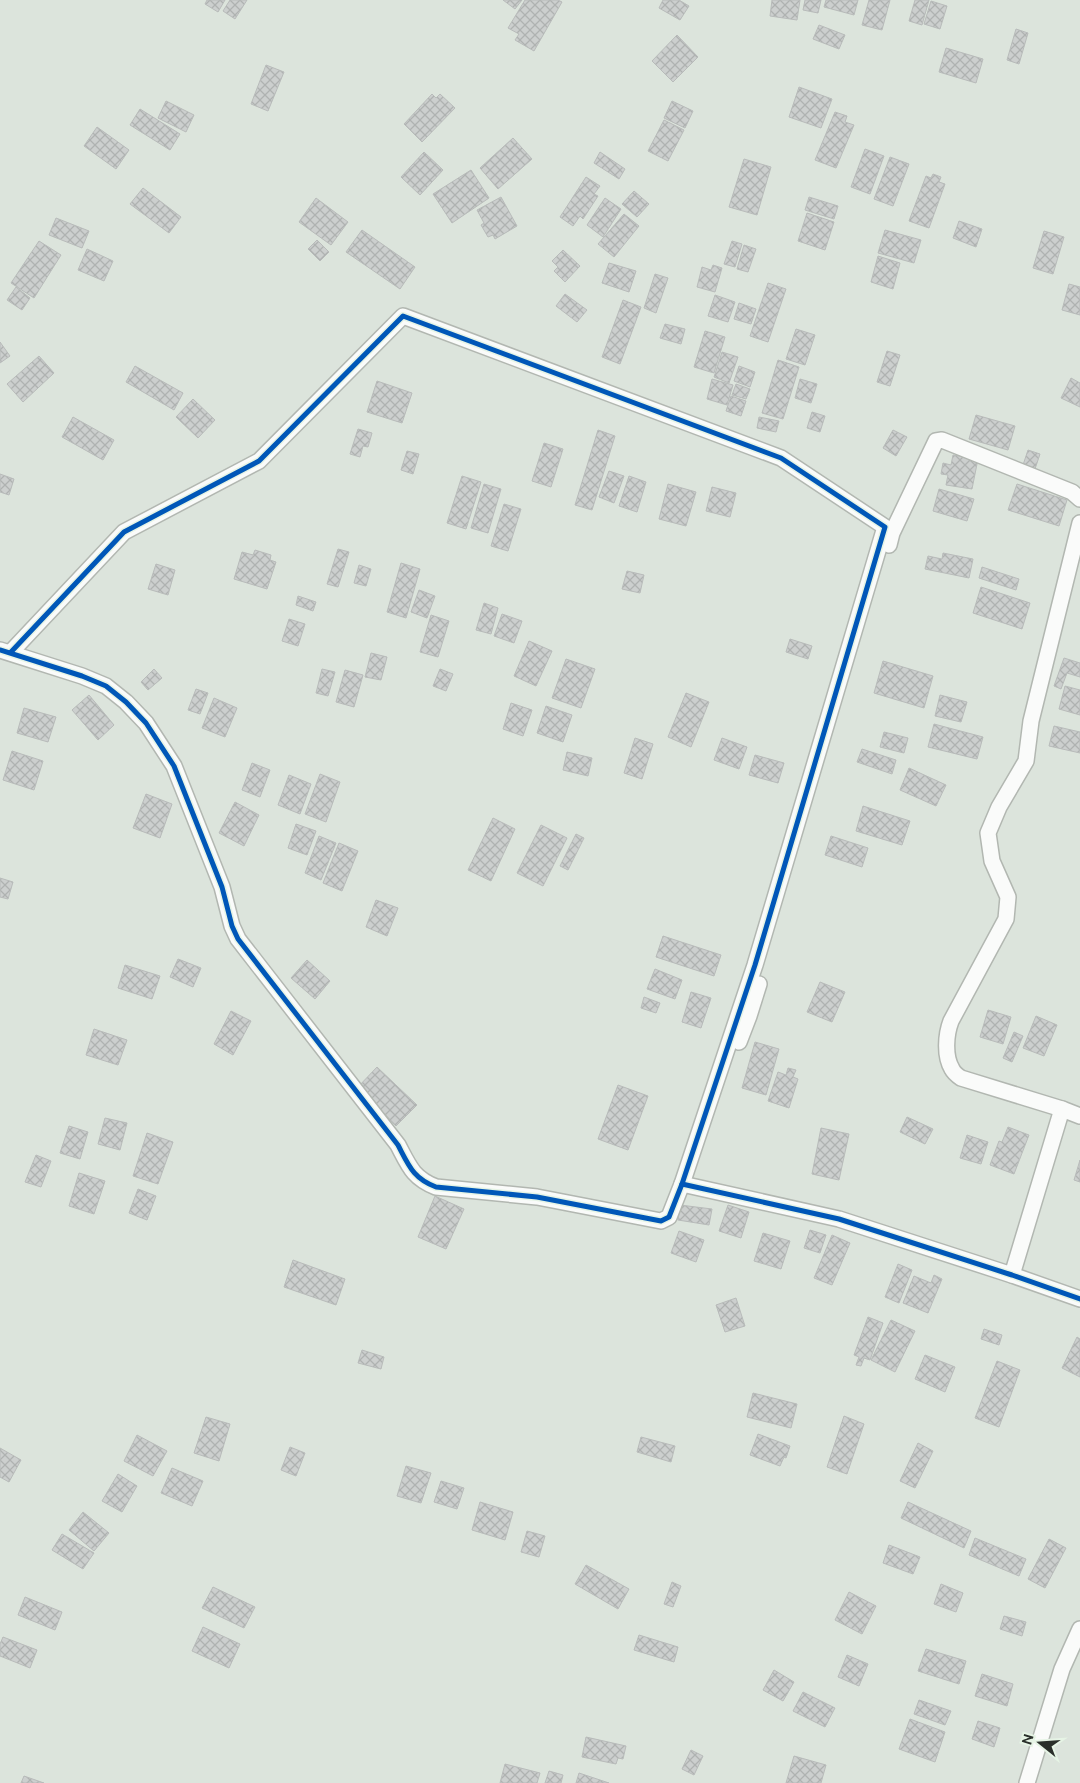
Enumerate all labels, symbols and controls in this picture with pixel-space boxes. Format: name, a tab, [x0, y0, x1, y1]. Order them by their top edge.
north arrow	[1015, 1718, 1065, 1768]
text: N	[1018, 1732, 1037, 1747]

